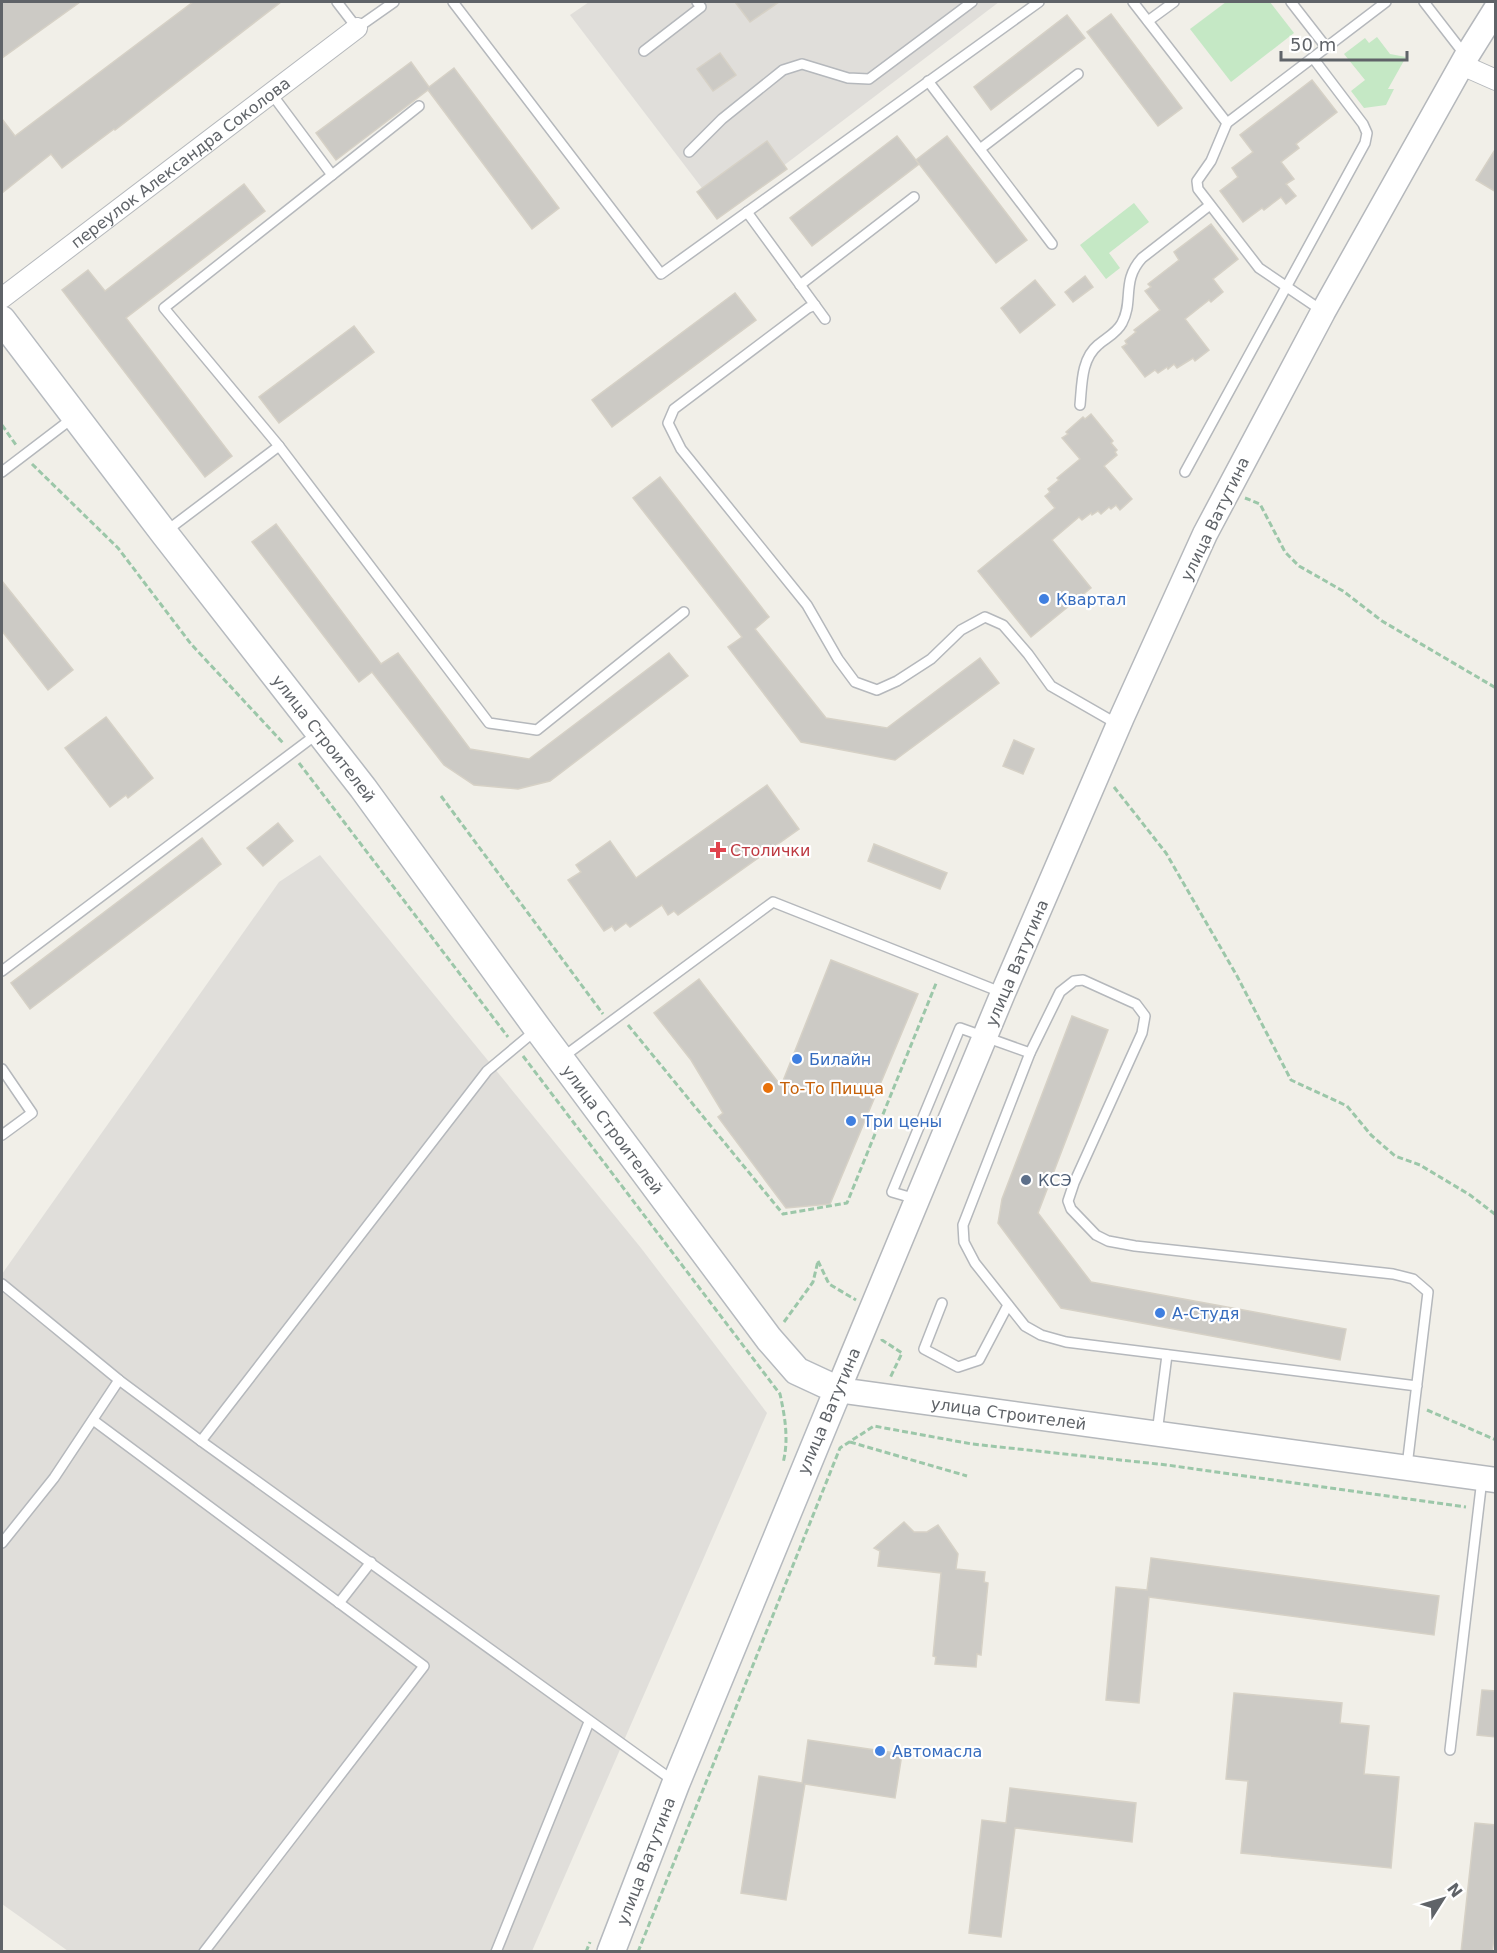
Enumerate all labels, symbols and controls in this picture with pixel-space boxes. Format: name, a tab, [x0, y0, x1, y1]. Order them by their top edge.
scale bar	[1281, 24, 1407, 62]
text: 50 m	[1290, 34, 1336, 55]
street label: переулок Александра Соколова	[67, 73, 294, 252]
street label: улица Ватутина	[1177, 454, 1253, 584]
place label: Квартал	[1056, 590, 1126, 609]
marker: Квартал	[1037, 592, 1051, 606]
street label: улица Строителей	[269, 671, 380, 806]
place label: Столички	[730, 841, 810, 860]
marker: Столички	[711, 843, 725, 857]
street label: улица Ватутина	[982, 897, 1052, 1029]
place label: Билайн	[809, 1050, 871, 1069]
marker: Билайн	[790, 1052, 804, 1066]
street label: улица Строителей	[558, 1061, 667, 1198]
place label: То-То Пицца	[779, 1079, 884, 1098]
marker: То-То Пицца	[761, 1081, 775, 1095]
place label: Три цены	[862, 1112, 942, 1131]
marker: Три цены	[844, 1114, 858, 1128]
place label: КСЭ	[1038, 1171, 1072, 1190]
marker: КСЭ	[1019, 1173, 1033, 1187]
place label: А-Студя	[1172, 1304, 1239, 1323]
marker: А-Студя	[1153, 1306, 1167, 1320]
street label: улица Ватутина	[794, 1345, 864, 1477]
street label: улица Строителей	[930, 1393, 1087, 1433]
place label: Автомасла	[892, 1742, 982, 1761]
marker: Автомасла	[873, 1744, 887, 1758]
street label: улица Ватутина	[613, 1794, 679, 1928]
north arrow	[1413, 1869, 1473, 1929]
text: N	[1443, 1879, 1466, 1901]

